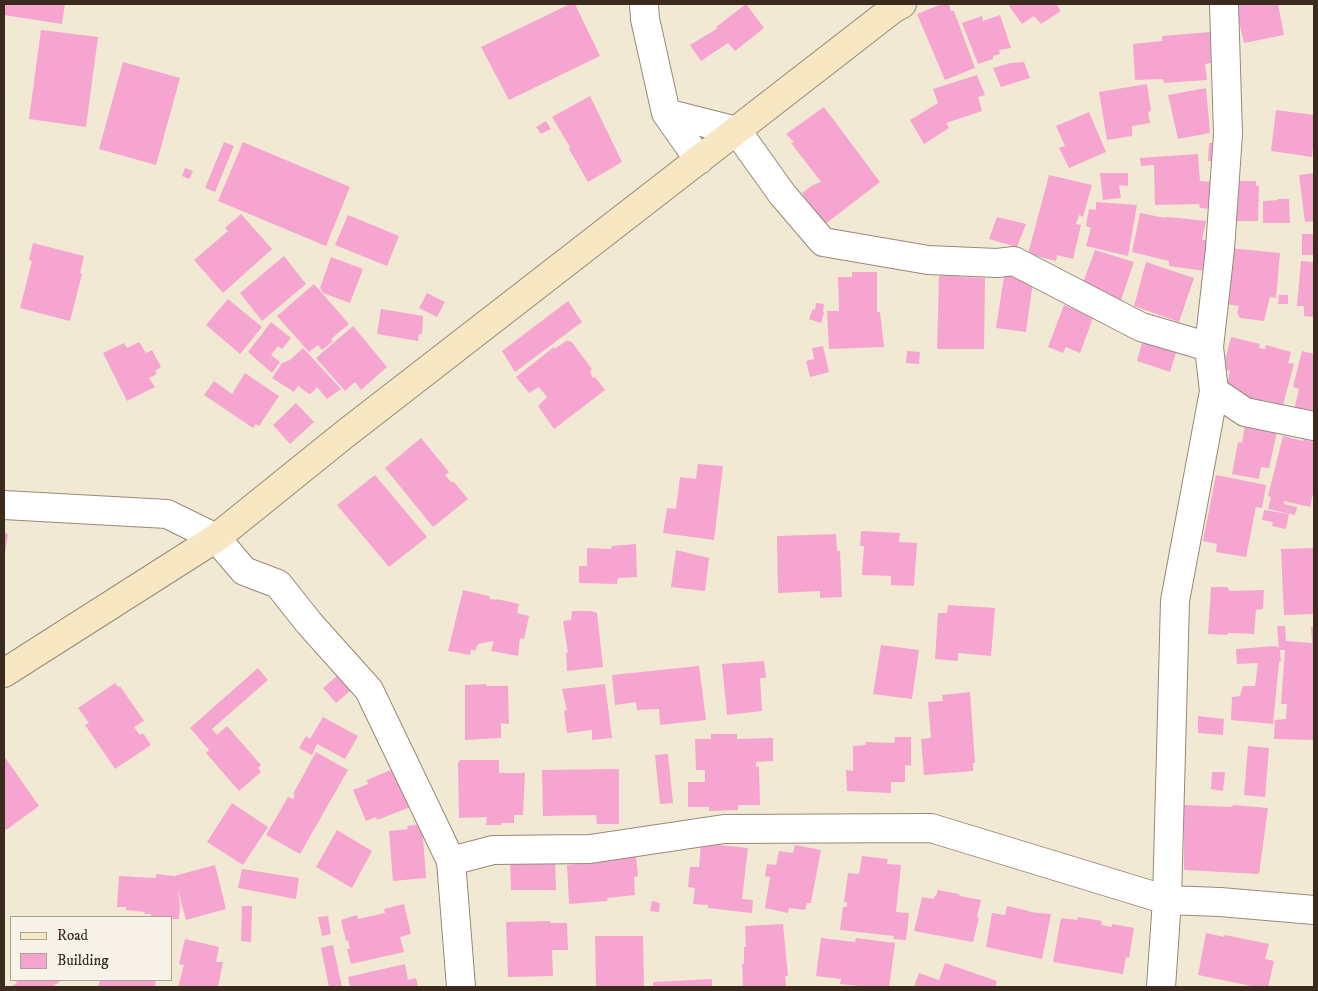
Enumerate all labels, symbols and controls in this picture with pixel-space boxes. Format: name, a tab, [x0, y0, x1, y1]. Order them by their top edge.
legend	[10, 916, 172, 981]
text: Road	[57, 926, 88, 945]
text: Building	[57, 951, 109, 970]

